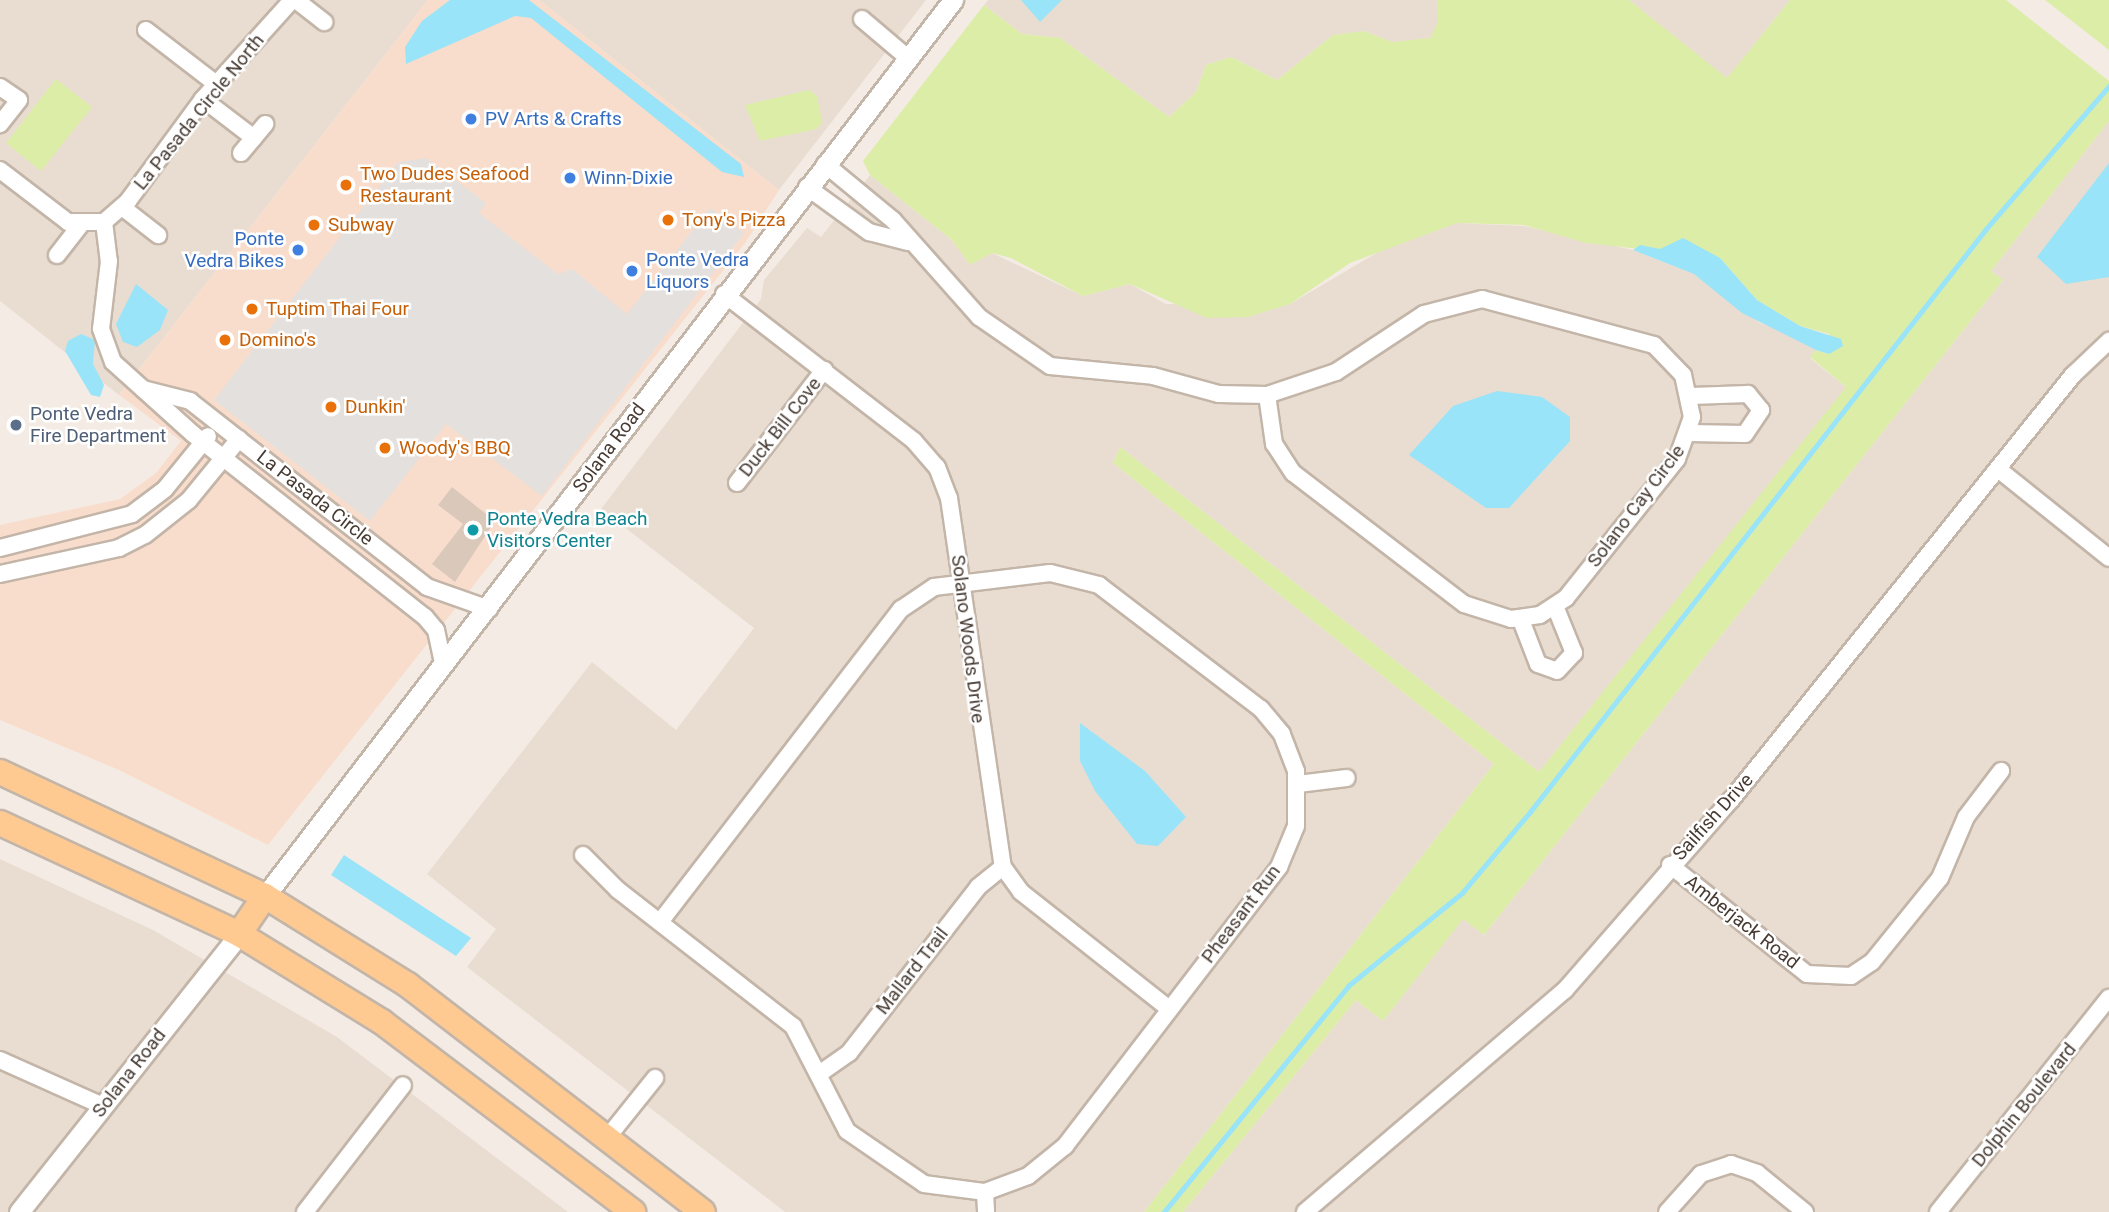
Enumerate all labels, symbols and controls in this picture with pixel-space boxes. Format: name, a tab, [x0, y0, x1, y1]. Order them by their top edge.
street label: La Pasada Circle North	[129, 29, 269, 195]
place label: PV Arts & Crafts	[485, 108, 622, 130]
marker: PV Arts & Crafts	[463, 111, 479, 127]
place label: Two Dudes Seafood Restaurant	[360, 163, 530, 207]
place label: Winn-Dixie	[584, 167, 673, 189]
marker: Winn-Dixie	[562, 170, 578, 186]
marker: Two Dudes Seafood Restaurant	[338, 177, 354, 193]
place label: Tony's Pizza	[682, 209, 786, 231]
marker: Tony's Pizza	[660, 212, 676, 228]
place label: Subway	[328, 214, 394, 236]
marker: Subway	[306, 217, 322, 233]
place label: Ponte Vedra Bikes	[185, 228, 284, 272]
marker: Ponte Vedra Bikes	[290, 242, 306, 258]
place label: Ponte Vedra Liquors	[646, 249, 749, 293]
marker: Ponte Vedra Liquors	[624, 263, 640, 279]
place label: Tuptim Thai Four	[266, 298, 409, 320]
marker: Tuptim Thai Four	[244, 301, 260, 317]
place label: Domino's	[239, 329, 316, 351]
marker: Domino's	[217, 332, 233, 348]
street label: Duck Bill Cove	[734, 373, 826, 481]
place label: Dunkin'	[345, 396, 406, 418]
marker: Dunkin'	[323, 399, 339, 415]
street label: Solana Road	[568, 399, 650, 497]
place label: Ponte Vedra Fire Department	[30, 403, 166, 447]
marker: Ponte Vedra Fire Department	[8, 417, 24, 433]
place label: Woody's BBQ	[399, 437, 511, 459]
marker: Woody's BBQ	[377, 440, 393, 456]
street label: Solano Cay Circle	[1583, 440, 1689, 572]
street label: La Pasada Circle	[252, 446, 378, 550]
place label: Ponte Vedra Beach Visitors Center	[487, 508, 647, 552]
marker: Ponte Vedra Beach Visitors Center	[465, 522, 481, 538]
street label: Solano Woods Drive	[946, 554, 990, 724]
street label: Sailfish Drive	[1668, 769, 1758, 865]
street label: Pheasant Run	[1197, 860, 1285, 968]
street label: Amberjack Road	[1680, 870, 1804, 974]
street label: Mallard Trail	[871, 923, 953, 1019]
street label: Solana Road	[87, 1024, 171, 1122]
street label: Dolphin Boulevard	[1967, 1038, 2081, 1172]

